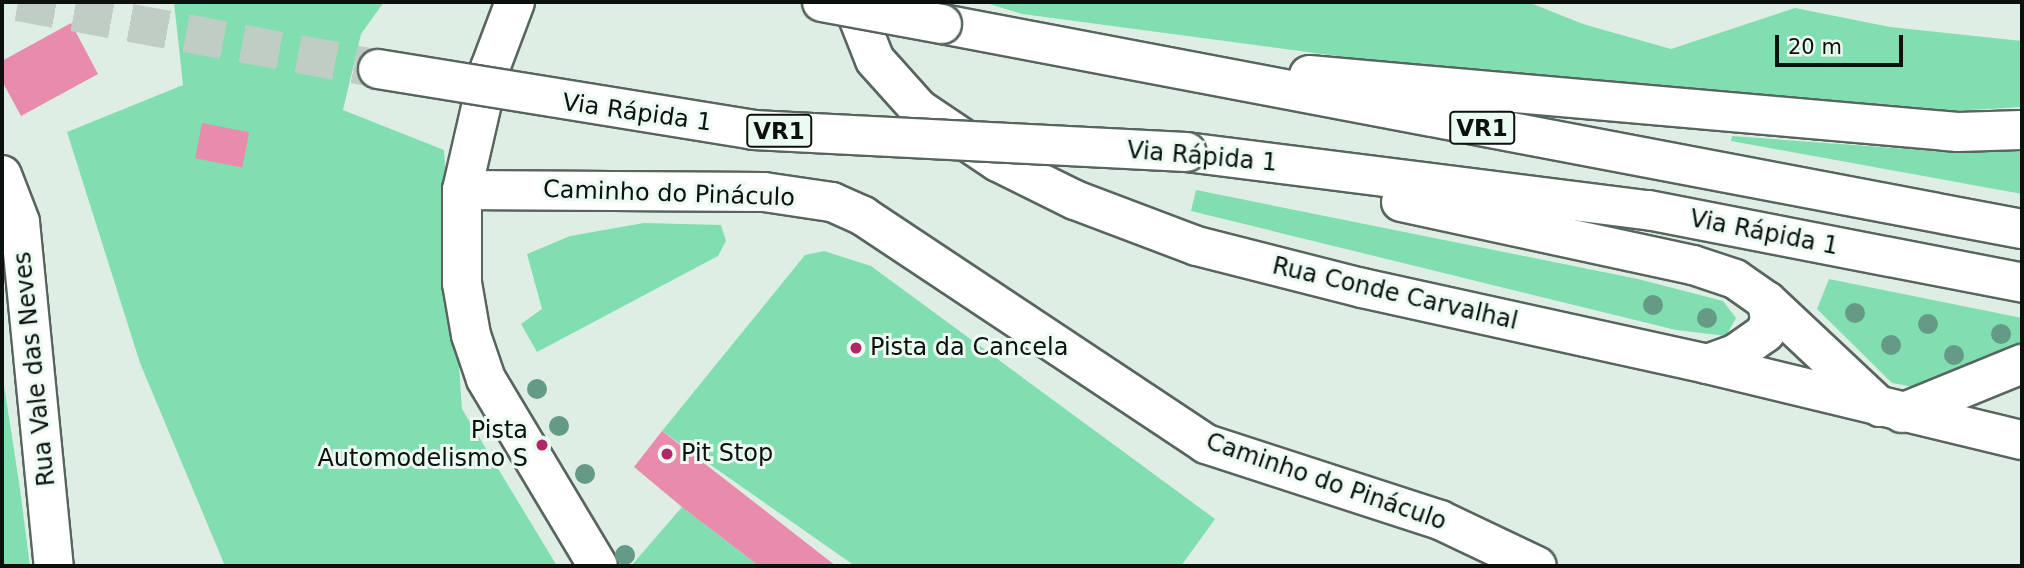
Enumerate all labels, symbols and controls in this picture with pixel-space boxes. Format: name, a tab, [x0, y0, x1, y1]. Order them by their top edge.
scale bar	[1779, 21, 1907, 65]
text: 20 m	[1788, 35, 1842, 59]
street label: Via Rápida 1	[560, 88, 714, 138]
road number: VR1	[1449, 108, 1515, 148]
road number: VR1	[746, 112, 812, 150]
street label: Via Rápida 1	[1126, 136, 1278, 178]
street label: Caminho do Pináculo	[543, 175, 795, 213]
street label: Via Rápida 1	[1687, 205, 1841, 261]
street label: Rua Vale das Neves	[8, 250, 62, 488]
street label: Rua Conde Carvalhal	[1270, 252, 1520, 336]
place label: Pista da Cancela	[870, 334, 1068, 362]
marker: Pista da Cancela	[848, 340, 864, 356]
place label: Pista Automodelismo S	[317, 417, 528, 473]
street label: Caminho do Pináculo	[1202, 427, 1450, 537]
marker: Pista Automodelismo S	[534, 437, 550, 453]
place label: Pit Stop	[681, 440, 773, 468]
marker: Pit Stop	[659, 446, 675, 462]

